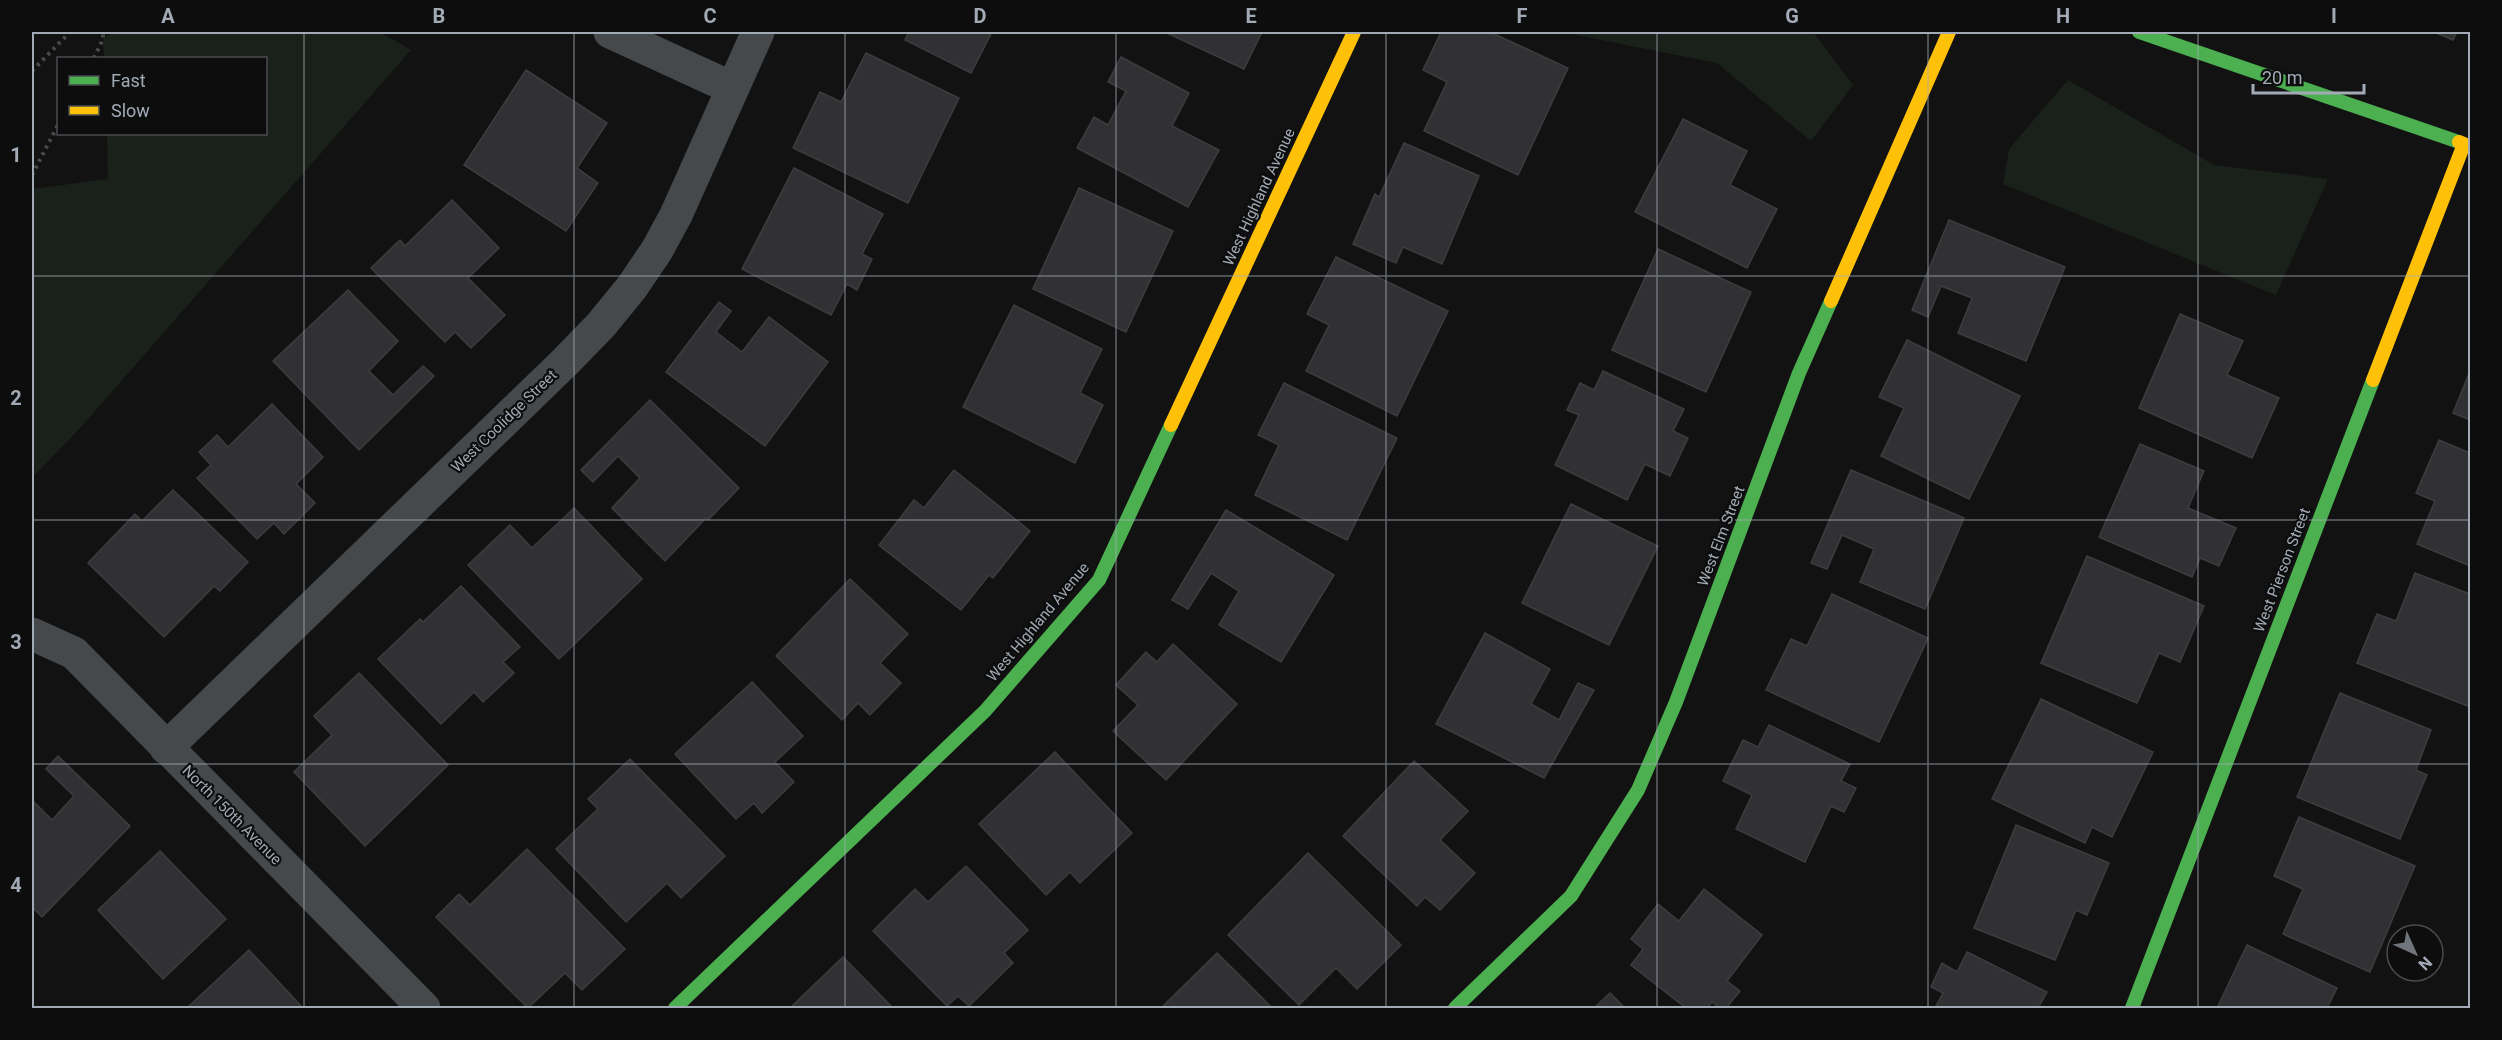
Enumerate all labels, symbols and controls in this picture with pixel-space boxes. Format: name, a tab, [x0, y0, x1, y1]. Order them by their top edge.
text: A	[161, 4, 175, 28]
text: B	[433, 4, 445, 28]
text: C	[703, 4, 717, 28]
text: D	[974, 4, 987, 28]
text: E	[1245, 4, 1257, 28]
text: F	[1517, 4, 1528, 28]
text: G	[1785, 4, 1799, 28]
text: H	[2056, 4, 2070, 28]
text: I	[2331, 4, 2337, 28]
legend	[57, 57, 267, 135]
scale bar	[2253, 57, 2364, 95]
text: 20 m	[2262, 67, 2302, 88]
text: Fast	[111, 70, 146, 91]
text: Slow	[111, 100, 150, 121]
street label: West Highland Avenue	[1219, 125, 1299, 269]
text: 1	[10, 143, 22, 167]
street label: West Coolidge Street	[448, 366, 561, 476]
text: 2	[10, 386, 22, 410]
street label: West Elm Street	[1694, 483, 1748, 589]
street label: West Pierson Street	[2250, 505, 2314, 635]
street label: West Highland Avenue	[983, 559, 1093, 685]
text: 3	[10, 630, 22, 654]
street label: North 150th Avenue	[179, 762, 285, 868]
text: 4	[10, 873, 22, 897]
north arrow	[2385, 923, 2445, 983]
text: N	[2415, 953, 2436, 974]

